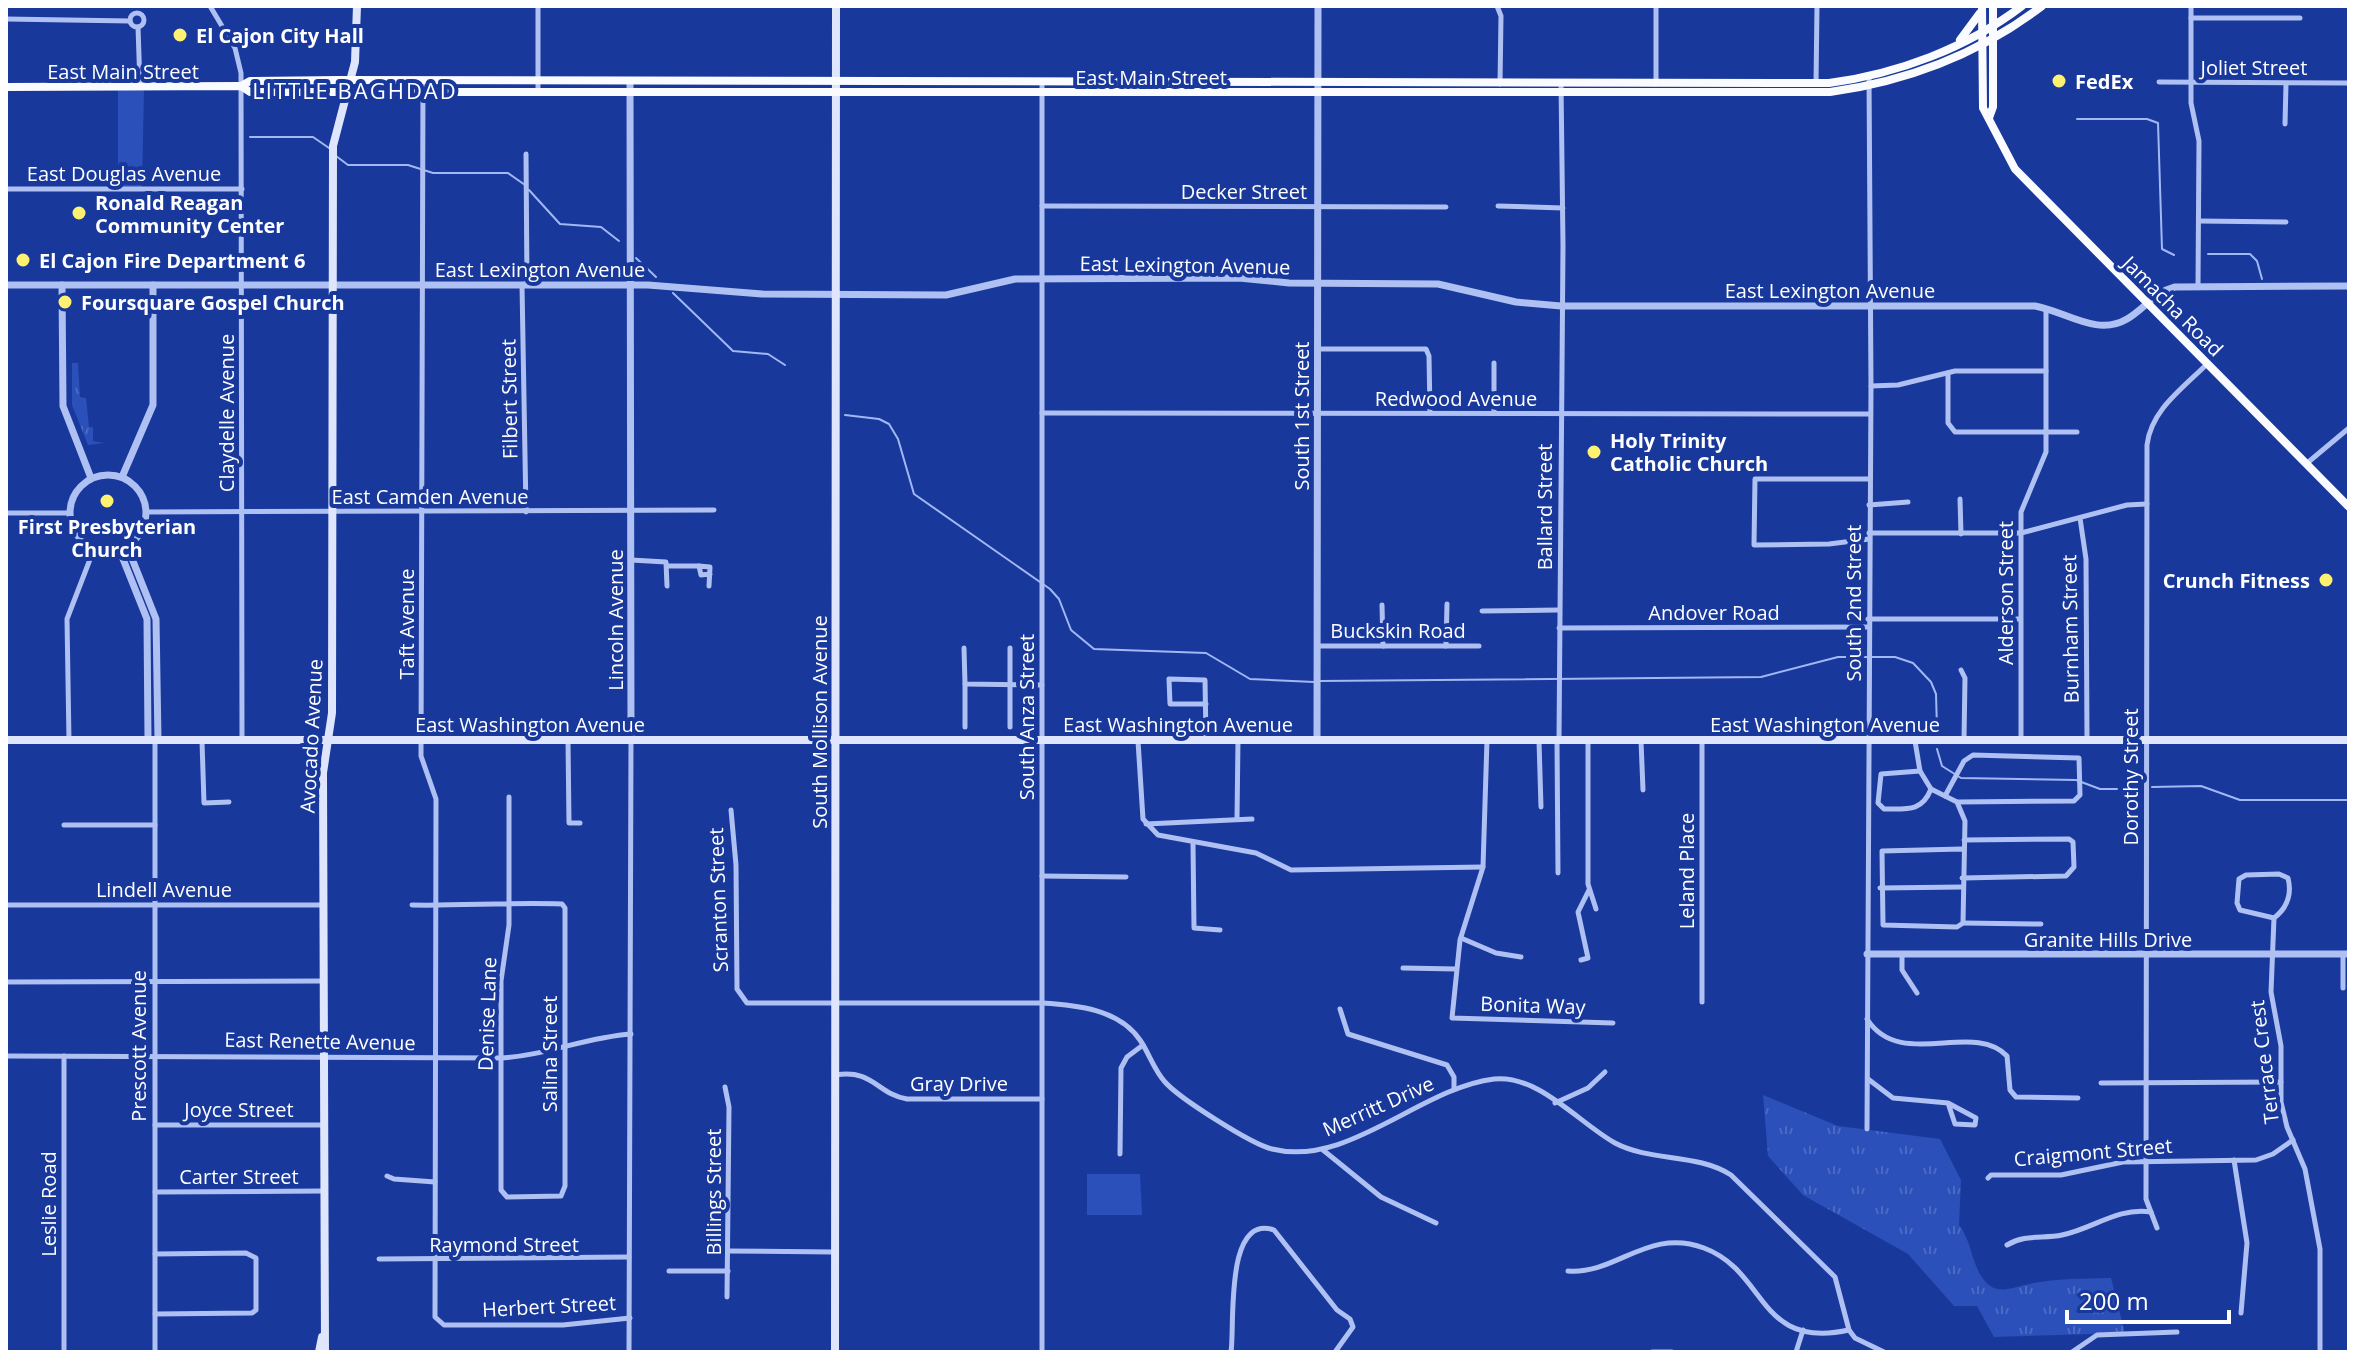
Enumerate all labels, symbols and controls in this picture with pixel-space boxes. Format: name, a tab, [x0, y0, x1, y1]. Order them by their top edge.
place label: El Cajon City Hall	[196, 22, 364, 49]
marker: El Cajon City Hall	[171, 26, 189, 44]
street label: Joliet Street	[2199, 54, 2307, 81]
street label: East Main Street	[47, 58, 199, 85]
street label: East Main Street	[1075, 64, 1227, 91]
place label: FedEx	[2075, 68, 2134, 95]
marker: FedEx	[2050, 72, 2068, 90]
district label: LITTLE BAGHDAD	[252, 75, 458, 105]
street label: East Douglas Avenue	[27, 160, 221, 187]
street label: Decker Street	[1181, 178, 1307, 205]
place label: Ronald Reagan Community Center	[95, 189, 284, 239]
marker: Ronald Reagan Community Center	[70, 204, 88, 222]
place label: El Cajon Fire Department 6	[39, 247, 305, 274]
street label: Jamacha Road	[2115, 248, 2229, 362]
street label: East Lexington Avenue	[1079, 250, 1291, 280]
marker: El Cajon Fire Department 6	[14, 251, 32, 269]
street label: East Lexington Avenue	[435, 256, 645, 283]
street label: East Lexington Avenue	[1725, 277, 1935, 304]
place label: Foursquare Gospel Church	[81, 289, 345, 316]
marker: Foursquare Gospel Church	[56, 293, 74, 311]
street label: Claydelle Avenue	[213, 334, 240, 492]
street label: Filbert Street	[494, 339, 524, 459]
street label: South 1st Street	[1288, 341, 1315, 491]
street label: Redwood Avenue	[1375, 385, 1537, 412]
place label: Holy Trinity Catholic Church	[1610, 427, 1768, 477]
marker: Holy Trinity Catholic Church	[1585, 443, 1603, 461]
street label: Ballard Street	[1531, 444, 1558, 570]
street label: East Camden Avenue	[332, 483, 528, 510]
marker: First Presbyterian Church	[98, 492, 116, 510]
place label: First Presbyterian Church	[18, 513, 196, 563]
street label: Alderson Street	[1992, 521, 2019, 665]
street label: South 2nd Street	[1840, 525, 1867, 681]
street label: Lincoln Avenue	[602, 549, 629, 691]
street label: Burnham Street	[2055, 554, 2085, 704]
place label: Crunch Fitness	[2163, 567, 2310, 594]
street label: Taft Avenue	[393, 569, 420, 679]
marker: Crunch Fitness	[2317, 571, 2335, 589]
street label: Andover Road	[1648, 599, 1780, 626]
street label: South Mollison Avenue	[806, 615, 833, 829]
street label: Buckskin Road	[1330, 617, 1466, 644]
street label: South Anza Street	[1013, 634, 1040, 800]
street label: Avocado Avenue	[293, 658, 329, 814]
street label: Dorothy Street	[2117, 708, 2144, 846]
street label: East Washington Avenue	[415, 711, 645, 738]
street label: East Washington Avenue	[1063, 711, 1293, 738]
street label: East Washington Avenue	[1710, 711, 1940, 738]
street label: Leland Place	[1673, 813, 1700, 929]
street label: Scranton Street	[702, 827, 734, 973]
street label: Lindell Avenue	[96, 876, 232, 903]
street label: Granite Hills Drive	[2024, 926, 2192, 953]
street label: Denise Lane	[472, 957, 502, 1071]
street label: Prescott Avenue	[125, 970, 152, 1122]
street label: Bonita Way	[1480, 990, 1587, 1020]
street label: Salina Street	[536, 996, 563, 1112]
street label: Terrace Crest	[2243, 999, 2285, 1125]
street label: East Renette Avenue	[224, 1026, 416, 1056]
street label: Merritt Drive	[1318, 1069, 1438, 1143]
street label: Gray Drive	[910, 1070, 1008, 1097]
street label: Joyce Street	[182, 1096, 294, 1123]
street label: Billings Street	[700, 1129, 727, 1255]
street label: Craigmont Street	[2013, 1132, 2173, 1172]
street label: Leslie Road	[35, 1151, 62, 1257]
street label: Carter Street	[179, 1163, 299, 1190]
street label: Raymond Street	[429, 1231, 579, 1258]
scale bar	[2067, 1274, 2229, 1324]
text: 200 m	[2079, 1284, 2149, 1317]
street label: Herbert Street	[481, 1289, 617, 1323]

